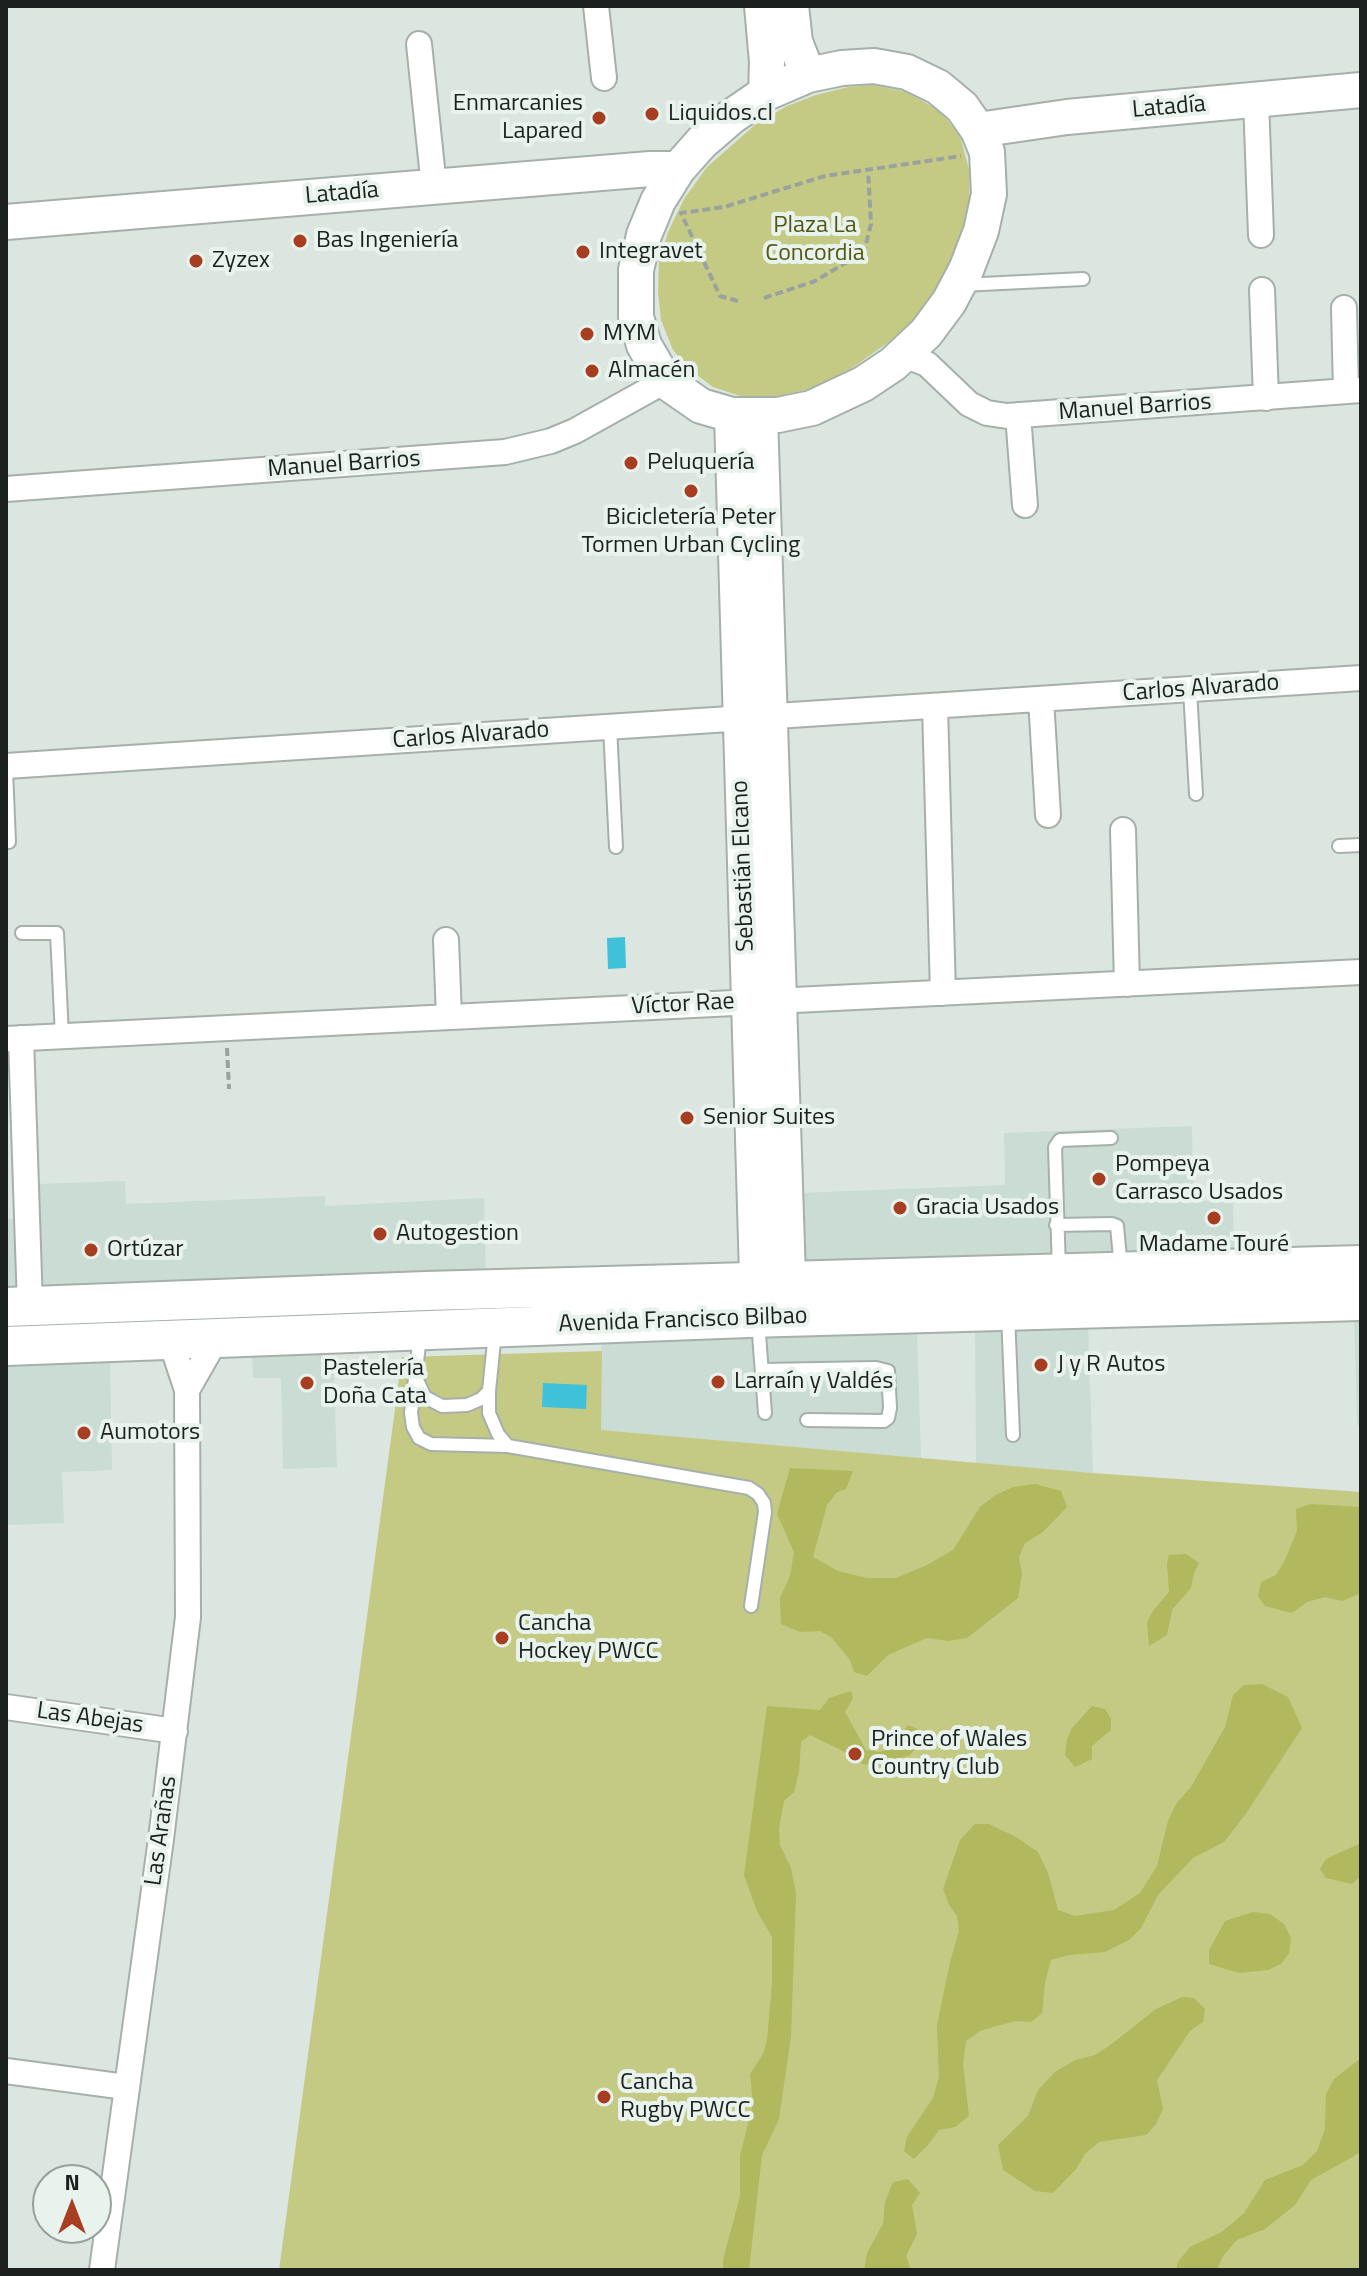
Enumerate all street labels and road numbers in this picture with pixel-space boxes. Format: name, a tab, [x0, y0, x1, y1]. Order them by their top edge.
street label: Latadía	[1131, 90, 1207, 126]
street label: Latadía	[304, 176, 380, 212]
street label: Manuel Barrios	[1058, 388, 1212, 428]
street label: Manuel Barrios	[267, 445, 421, 485]
street label: Carlos Alvarado	[1122, 669, 1280, 709]
street label: Carlos Alvarado	[392, 716, 550, 756]
street label: Sebastián Elcano	[727, 780, 761, 952]
street label: Víctor Rae	[631, 988, 735, 1022]
street label: Avenida Francisco Bilbao	[558, 1302, 808, 1340]
street label: Las Abejas	[35, 1697, 145, 1741]
street label: Las Arañas	[140, 1774, 184, 1888]

